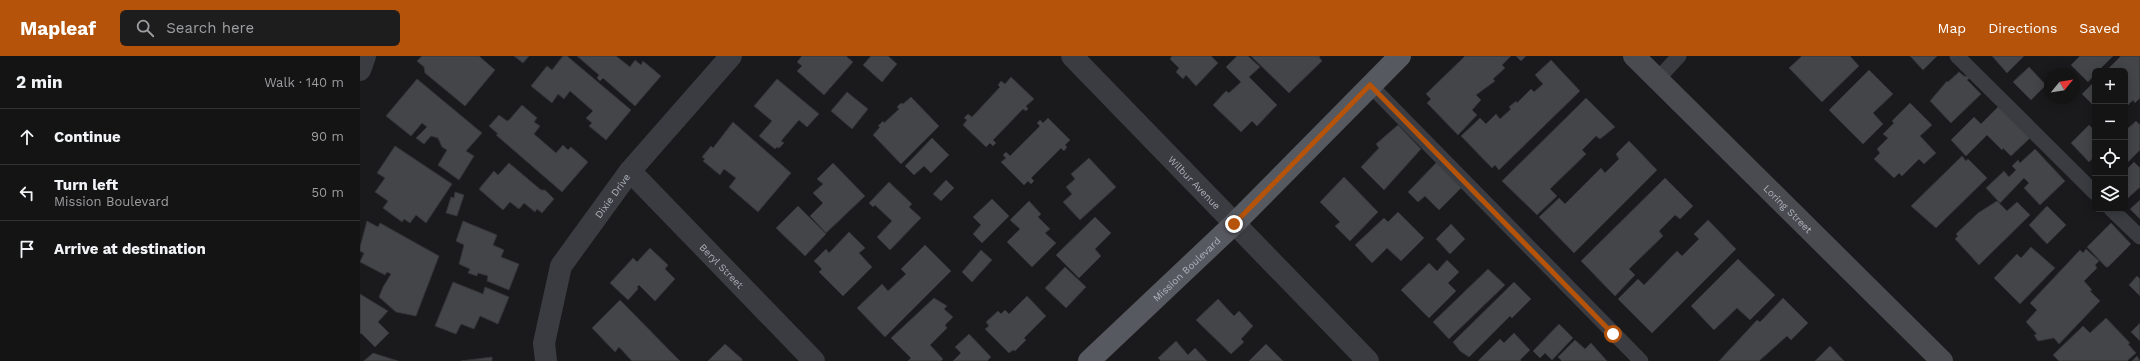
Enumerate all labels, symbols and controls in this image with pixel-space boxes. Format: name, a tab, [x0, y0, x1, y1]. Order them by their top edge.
search box	[120, 10, 400, 46]
text: Mapleaf	[20, 17, 96, 40]
icon: search	[134, 17, 156, 39]
text: Search here	[166, 19, 254, 37]
text: Map	[1938, 20, 1966, 36]
text: Directions	[1988, 20, 2057, 36]
text: Saved	[2079, 20, 2120, 36]
north arrow	[2044, 68, 2080, 104]
map controls	[2092, 68, 2128, 212]
button: +	[2092, 68, 2128, 104]
text: 2 min	[16, 72, 62, 92]
text: Walk · 140 m	[264, 75, 344, 90]
button: −	[2092, 104, 2128, 140]
icon: ahead	[16, 126, 38, 148]
text: Continue	[54, 128, 121, 146]
text: 90 m	[311, 129, 344, 144]
button: locate	[2092, 140, 2128, 176]
street label: Wilbur Avenue	[1166, 154, 1223, 212]
street label: Dixie Drive	[593, 171, 632, 220]
text: Turn left	[54, 176, 118, 194]
button: layers	[2092, 176, 2128, 212]
icon: left	[16, 182, 38, 204]
street label: Loring Street	[1761, 183, 1815, 236]
text: 50 m	[312, 185, 344, 200]
text: Mission Boulevard	[54, 194, 169, 209]
route end	[1225, 215, 1243, 233]
street label: Mission Boulevard	[1151, 235, 1223, 304]
icon: arrive	[16, 238, 38, 260]
text: Arrive at destination	[54, 240, 206, 258]
street label: Beryl Street	[697, 242, 746, 291]
route start	[1604, 325, 1622, 343]

